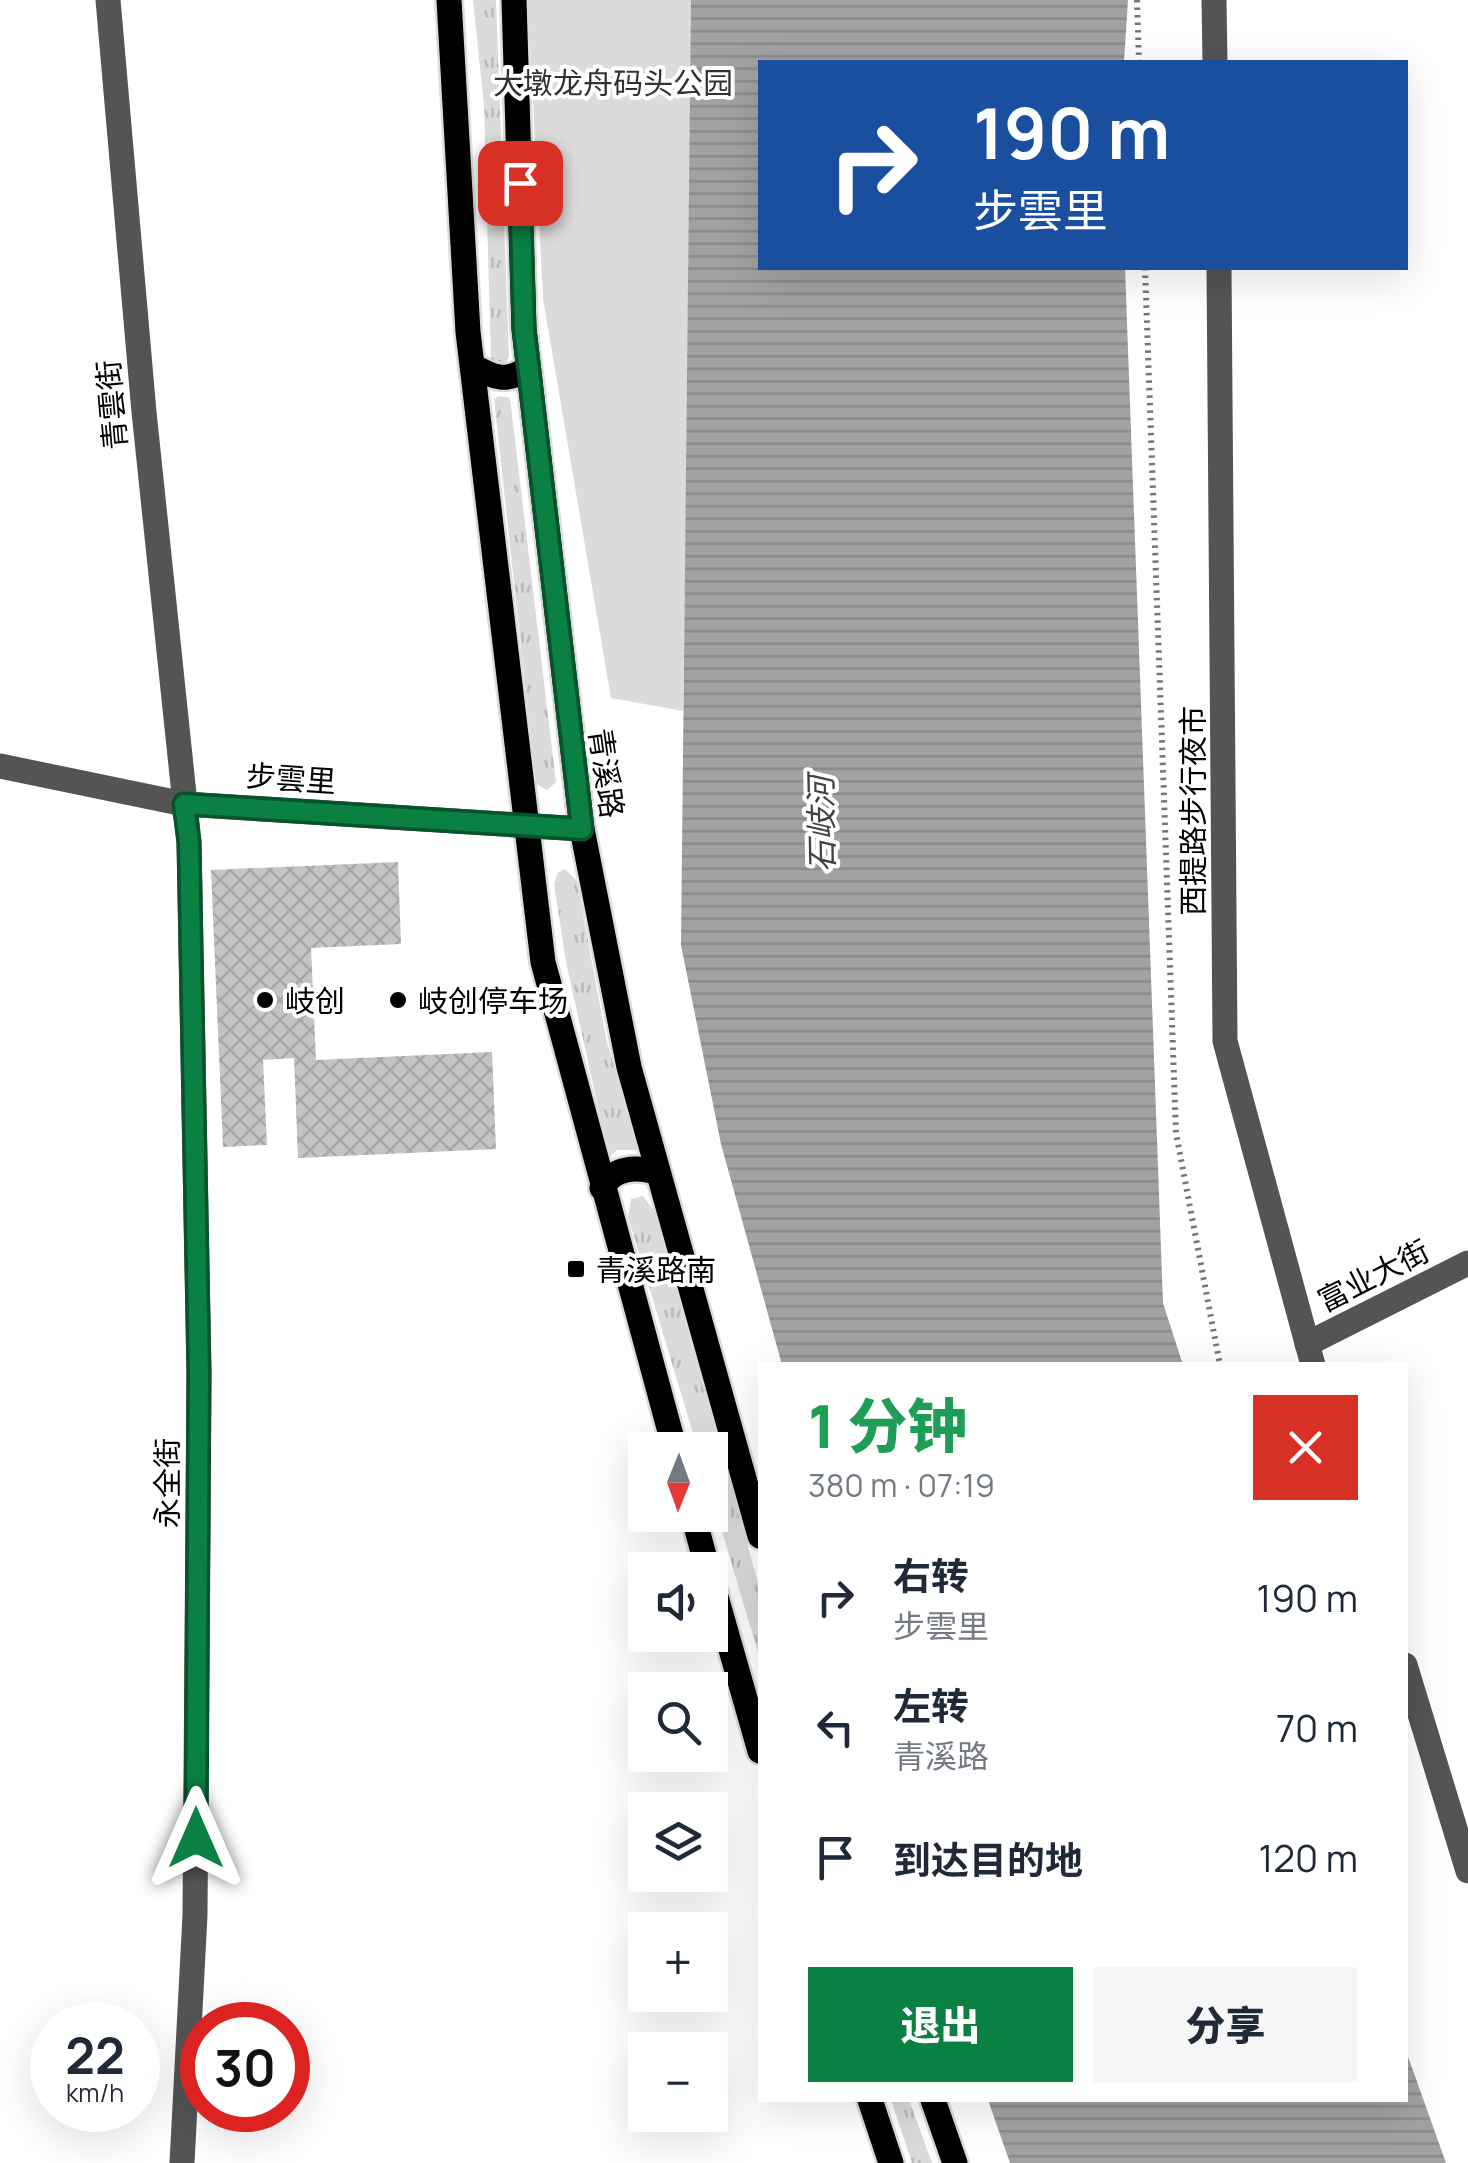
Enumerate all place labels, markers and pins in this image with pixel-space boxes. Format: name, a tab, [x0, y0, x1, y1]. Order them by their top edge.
pin	[478, 141, 563, 226]
place label: 岐创	[285, 980, 345, 1021]
place label: 岐创停车场	[418, 980, 568, 1021]
marker: 岐创	[254, 989, 276, 1011]
marker: 岐创停车场	[387, 989, 409, 1011]
place label: 青溪路南	[596, 1249, 716, 1290]
marker: 青溪路南	[565, 1258, 587, 1280]

